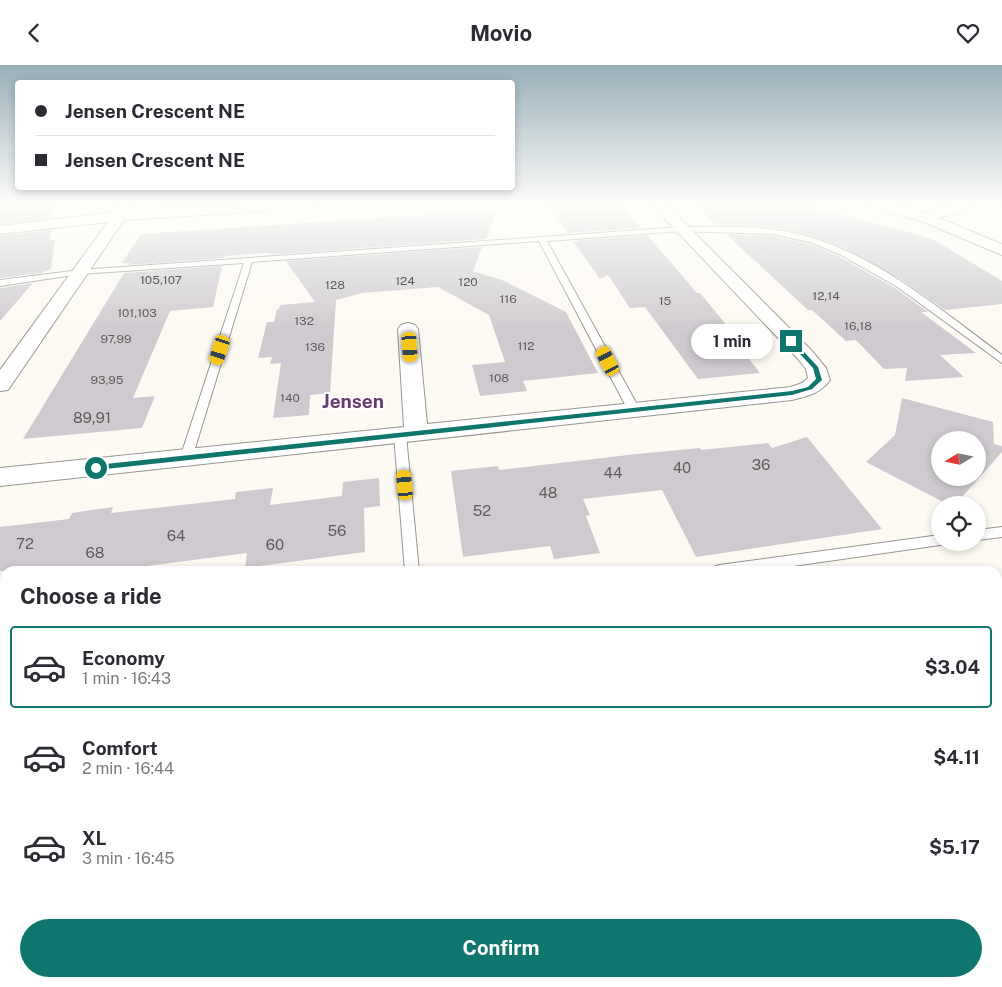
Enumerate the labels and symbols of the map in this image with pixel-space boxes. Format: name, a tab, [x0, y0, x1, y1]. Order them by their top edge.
house number: 105,107	[140, 273, 182, 287]
house number: 124	[395, 274, 415, 288]
house number: 120	[458, 275, 478, 289]
house number: 128	[325, 278, 345, 292]
house number: 12,14	[812, 289, 840, 303]
house number: 116	[499, 292, 517, 306]
house number: 15	[659, 294, 672, 308]
house number: 101,103	[117, 306, 157, 320]
house number: 132	[294, 314, 314, 328]
house number: 16,18	[844, 319, 872, 333]
callout: 1 min	[691, 323, 774, 359]
route end	[780, 330, 802, 352]
house number: 97,99	[101, 332, 131, 346]
car	[401, 332, 418, 362]
car	[208, 333, 231, 367]
house number: 112	[518, 339, 534, 353]
house number: 136	[305, 340, 325, 354]
car	[594, 344, 621, 378]
house number: 108	[489, 371, 509, 385]
house number: 93,95	[90, 373, 124, 387]
district label: Jensen	[322, 390, 384, 412]
house number: 140	[280, 391, 300, 405]
house number: 89,91	[73, 409, 111, 426]
north arrow	[931, 431, 986, 486]
house number: 36	[752, 456, 770, 473]
route start	[85, 457, 107, 479]
house number: 40	[673, 459, 691, 476]
house number: 44	[604, 464, 622, 481]
car	[396, 469, 413, 501]
house number: 48	[538, 484, 558, 501]
house number: 52	[473, 502, 491, 519]
house number: 56	[328, 522, 346, 539]
house number: 64	[167, 527, 185, 544]
house number: 72	[16, 535, 34, 552]
house number: 60	[266, 536, 284, 553]
house number: 68	[86, 544, 104, 561]

